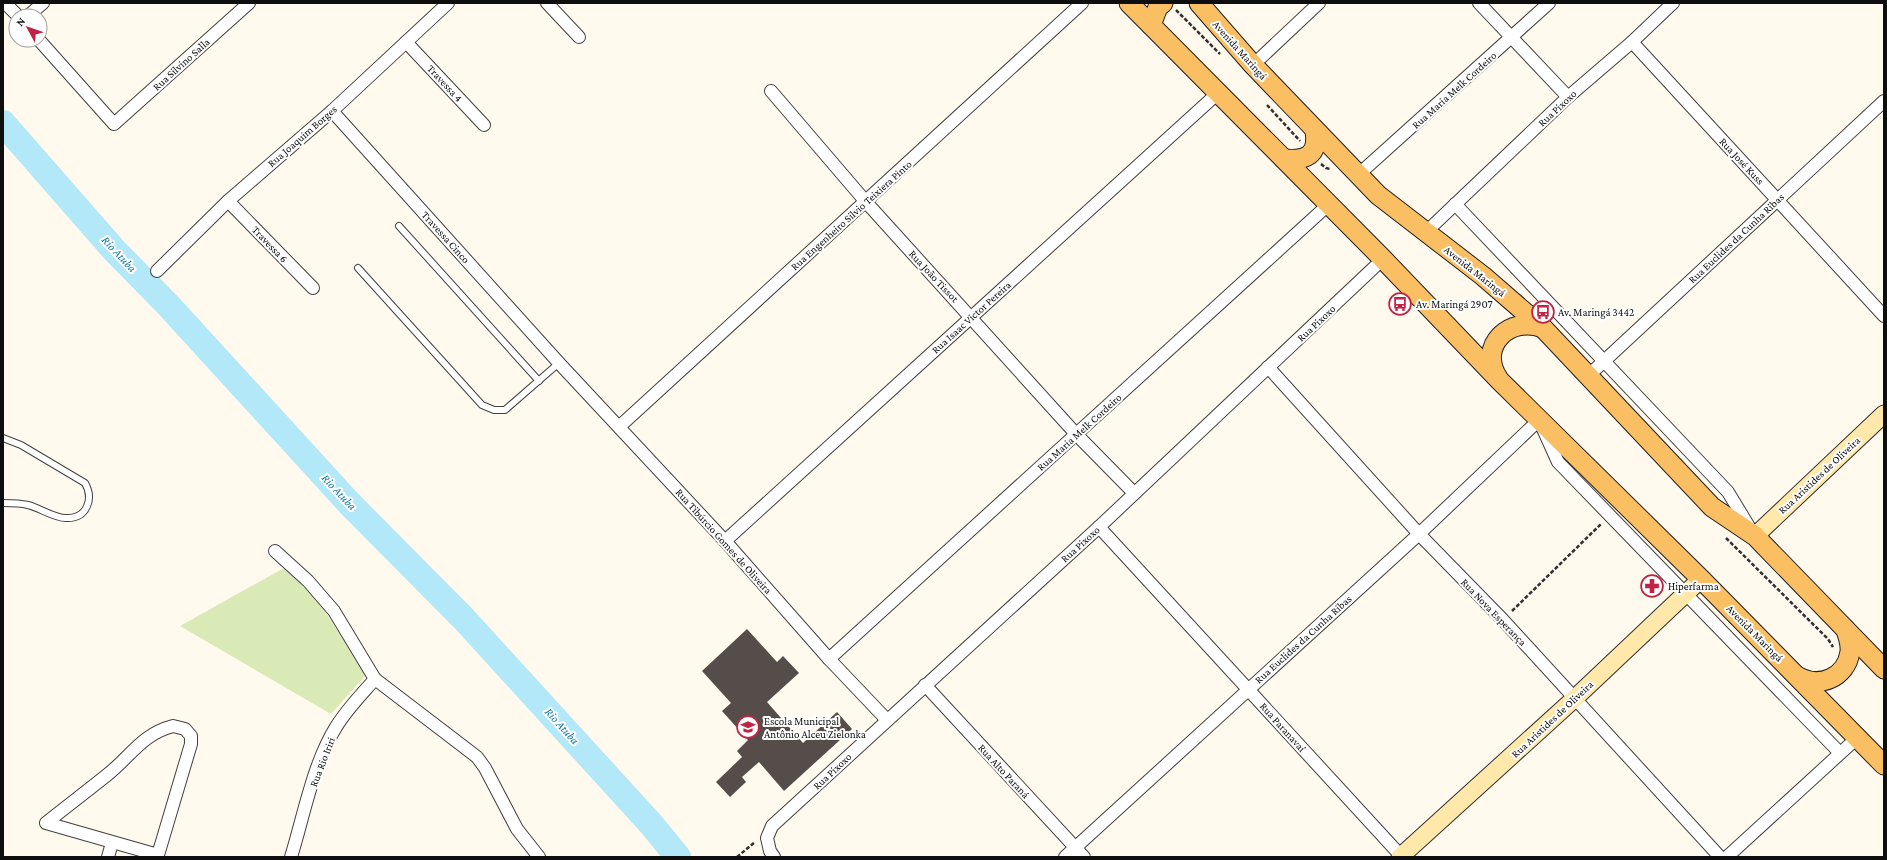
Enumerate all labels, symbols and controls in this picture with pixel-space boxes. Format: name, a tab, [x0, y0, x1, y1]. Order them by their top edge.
north arrow	[8, 8, 48, 48]
text: N	[13, 14, 28, 28]
street label: Avenida Maringá	[1210, 18, 1269, 82]
street label: Rua Silvino Salla	[150, 35, 212, 93]
street label: Rua Maria Melk Cordeiro	[1409, 49, 1499, 131]
street label: Travessa 4	[425, 62, 465, 104]
street label: Rua Pixoxo	[1535, 87, 1579, 129]
street label: Rua Joaquim Borges	[265, 103, 340, 170]
street label: Rua José Kuss	[1717, 135, 1767, 188]
street label: Rua Engenheiro Silvio Teixiera Pinto	[788, 157, 915, 273]
street label: Rua Euclides da Cunha Ribas	[1686, 191, 1786, 285]
street label: Travessa Cinco	[420, 209, 473, 266]
street label: Travessa 6	[250, 223, 290, 265]
water label: Rio Atuba	[99, 233, 140, 275]
street label: Avenida Maringá	[1441, 243, 1508, 300]
street label: Rua João Tissot	[906, 247, 961, 305]
street label: Rua Isaac Victor Pereira	[929, 278, 1013, 356]
bus stop icon: Av. Maringá 2907	[1387, 291, 1413, 317]
place label: Av. Maringá 2907	[1416, 298, 1492, 311]
bus stop icon: Av. Maringá 3442	[1530, 299, 1556, 325]
street label: Rua Pixoxo	[1294, 302, 1338, 344]
place label: Av. Maringá 3442	[1558, 306, 1634, 319]
street label: Rua Maria Melk Cordeiro	[1034, 391, 1124, 473]
street label: Rua Aristides de Oliveira	[1776, 434, 1862, 516]
water label: Rio Atuba	[319, 471, 360, 513]
street label: Rua Tibúrcio Gomes de Oliveira	[673, 486, 775, 596]
street label: Rua Pixoxo	[1058, 523, 1102, 565]
pharmacy icon: Hiperfarma	[1639, 573, 1665, 599]
street label: Rua Nova Esperança	[1458, 576, 1529, 649]
place label: Hiperfarma	[1668, 580, 1719, 593]
street label: Rua Euclides da Cunha Ribas	[1252, 592, 1354, 686]
street label: Avenida Maringá	[1724, 602, 1786, 664]
street label: Rua Aristides de Oliveira	[1509, 678, 1595, 760]
street label: Rua Paranavaí	[1258, 700, 1309, 755]
water label: Rio Atuba	[542, 705, 582, 747]
school or university icon: Escola Municipal Antônio Alceu Zielonka	[735, 714, 761, 740]
place label: Escola Municipal Antônio Alceu Zielonka	[764, 715, 866, 740]
street label: Rua Rio Iriri	[307, 735, 337, 789]
street label: Rua Alto Paraná	[976, 742, 1032, 800]
street label: Rua Pixoxo	[810, 750, 854, 792]

